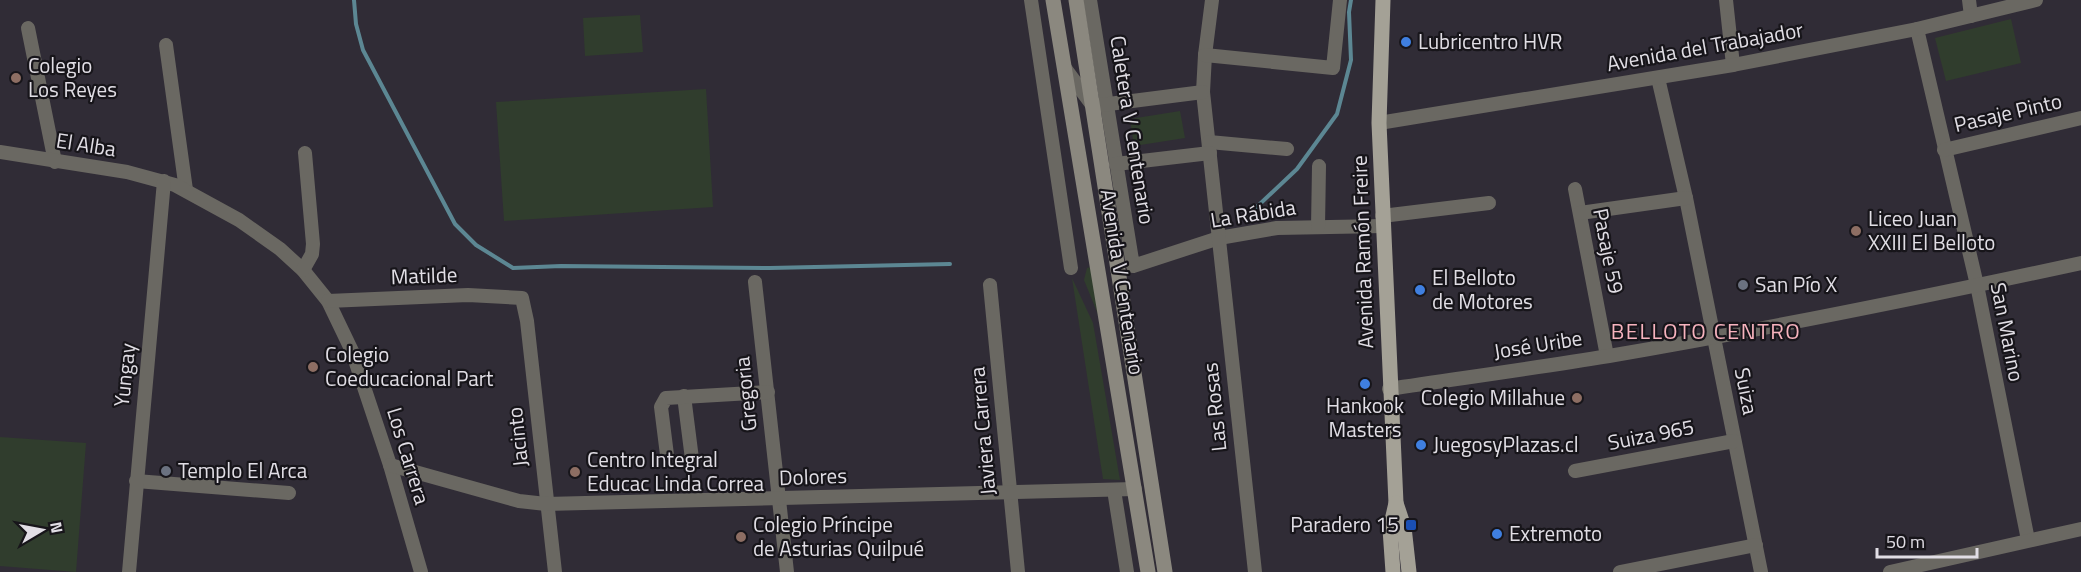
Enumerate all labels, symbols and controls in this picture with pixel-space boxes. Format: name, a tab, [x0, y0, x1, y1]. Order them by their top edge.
street label: Avenida del Trabajador	[1604, 13, 1806, 79]
place label: Lubricentro HVR	[1418, 25, 1562, 57]
street label: Caletera V Centenario	[1102, 33, 1164, 226]
marker: Lubricentro HVR	[1399, 35, 1413, 49]
place label: Colegio Los Reyes	[28, 49, 117, 105]
marker: Colegio Los Reyes	[9, 71, 23, 85]
street label: Pasaje Pinto	[1951, 84, 2065, 140]
street label: El Alba	[54, 124, 119, 165]
street label: Avenida Ramón Freire	[1343, 155, 1381, 349]
street label: Avenida V Centenario	[1093, 187, 1153, 377]
street label: La Rábida	[1208, 190, 1298, 236]
place label: Liceo Juan XXIII El Belloto	[1868, 202, 1995, 258]
street label: Pasaje 59	[1585, 205, 1633, 296]
marker: Liceo Juan XXIII El Belloto	[1849, 224, 1863, 238]
street label: Matilde	[390, 258, 458, 292]
place label: El Belloto de Motores	[1432, 261, 1533, 317]
place label: San Pío X	[1755, 268, 1838, 300]
marker: San Pío X	[1736, 278, 1750, 292]
street label: San Marino	[1983, 280, 2033, 384]
marker: El Belloto de Motores	[1413, 283, 1427, 297]
district label: BELLOTO CENTRO	[1611, 314, 1801, 348]
street label: José Uribe	[1491, 321, 1584, 367]
place label: Colegio Coeducacional Part	[325, 338, 494, 394]
street label: Yungay	[105, 341, 143, 408]
street label: Gregoria	[725, 355, 765, 433]
marker: Colegio Coeducacional Part	[306, 360, 320, 374]
street label: Las Rosas	[1193, 361, 1235, 453]
street label: Javiera Carrera	[960, 365, 1004, 497]
street label: Suiza	[1727, 365, 1767, 417]
marker: Hankook Masters	[1358, 377, 1372, 391]
place label: Colegio Millahue	[1421, 381, 1565, 413]
place label: Hankook Masters	[1326, 389, 1404, 445]
marker: Colegio Millahue	[1570, 391, 1584, 405]
street label: Los Carrera	[379, 403, 439, 509]
street label: Jacinto	[498, 406, 536, 469]
street label: Suiza 965	[1605, 410, 1697, 458]
place label: JuegosyPlazas.cl	[1433, 428, 1579, 460]
marker: JuegosyPlazas.cl	[1414, 438, 1428, 452]
place label: Centro Integral Educac Linda Correa	[587, 443, 765, 499]
place label: Templo El Arca	[178, 454, 308, 486]
street label: Dolores	[778, 459, 848, 493]
marker: Templo El Arca	[159, 464, 173, 478]
marker: Centro Integral Educac Linda Correa	[568, 465, 582, 479]
north arrow	[12, 500, 72, 560]
place label: Colegio Príncipe de Asturias Quilpué	[753, 508, 924, 564]
place label: Paradero 15	[1290, 508, 1399, 540]
place label: Extremoto	[1509, 517, 1602, 549]
marker: Paradero 15	[1404, 518, 1418, 532]
text: N	[44, 520, 70, 535]
scale bar	[1877, 521, 1978, 559]
marker: Extremoto	[1490, 527, 1504, 541]
text: 50 m	[1886, 528, 1925, 555]
marker: Colegio Príncipe de Asturias Quilpué	[734, 530, 748, 544]

